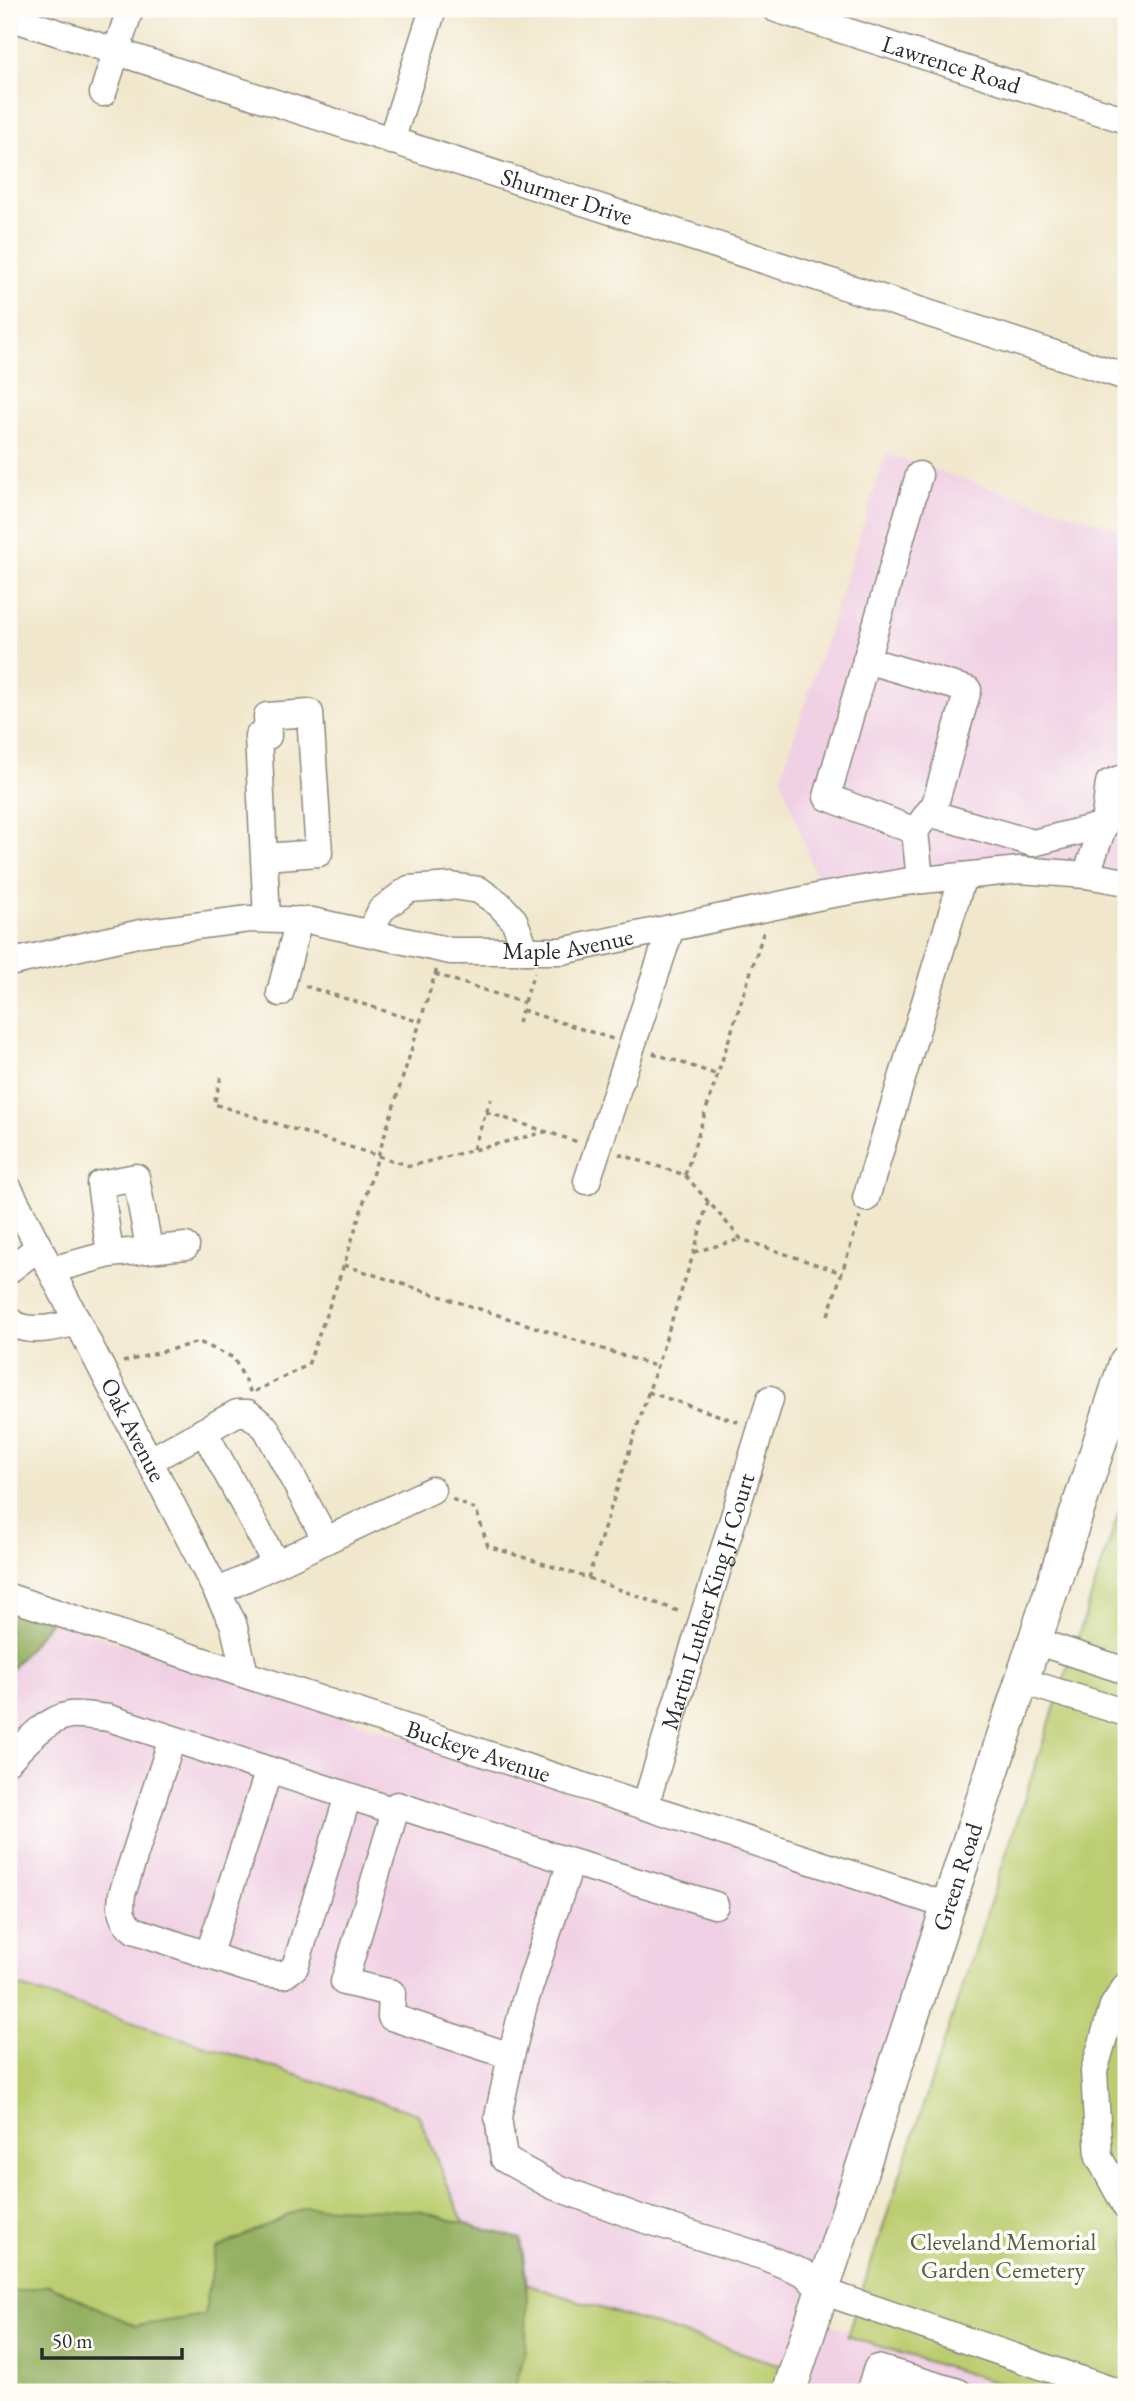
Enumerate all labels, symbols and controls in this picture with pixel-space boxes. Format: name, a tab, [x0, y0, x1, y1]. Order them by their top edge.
street label: Lawrence Road	[878, 28, 1025, 101]
street label: Shurmer Drive	[497, 161, 637, 232]
street label: Maple Avenue	[503, 920, 636, 966]
street label: Oak Avenue	[94, 1372, 173, 1487]
street label: Martin Luther King Jr Court	[653, 1469, 761, 1733]
street label: Buckeye Avenue	[402, 1713, 555, 1789]
street label: Green Road	[925, 1818, 989, 1935]
park label: Cleveland Memorial Garden Cemetery	[910, 2226, 1097, 2285]
scale bar	[42, 2317, 182, 2361]
text: 50 m	[52, 2327, 93, 2354]

